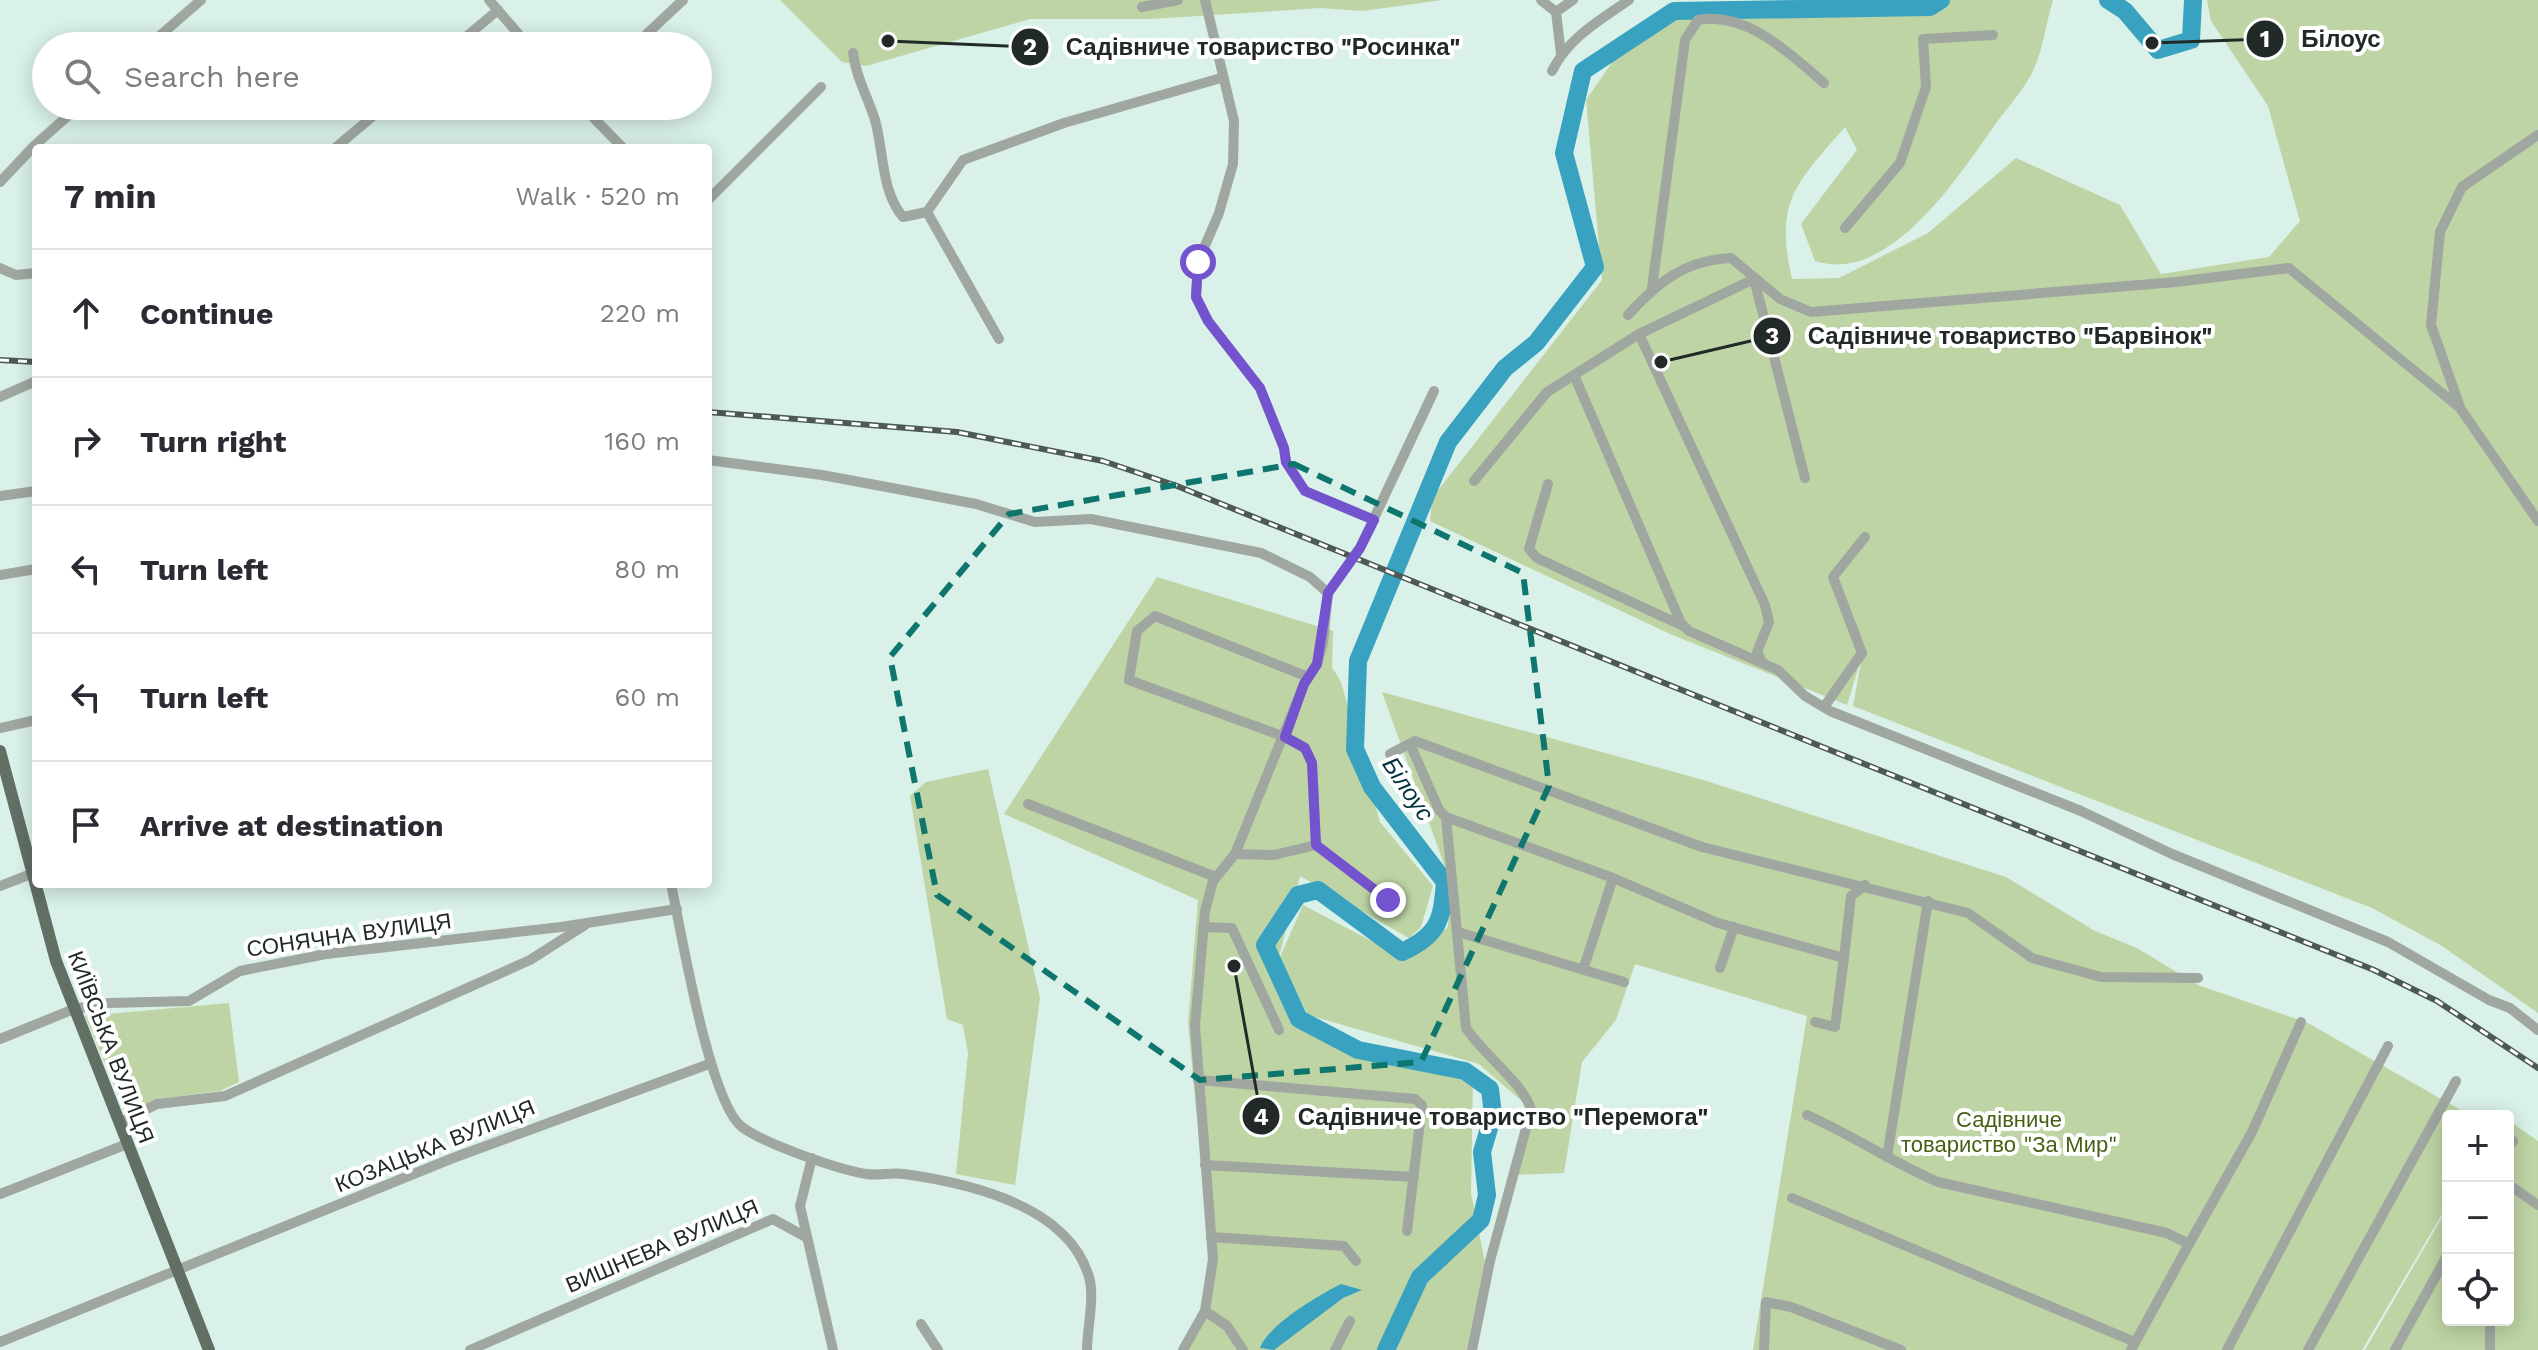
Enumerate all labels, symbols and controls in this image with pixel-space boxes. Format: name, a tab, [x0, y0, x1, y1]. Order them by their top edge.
callout: Білоус	[2245, 15, 2396, 63]
callout: Садівниче товариство "Росинка"	[1010, 23, 1477, 71]
text: 1	[2260, 25, 2270, 53]
text: Білоус	[2301, 25, 2381, 53]
search box	[32, 32, 712, 120]
text: 2	[1023, 33, 1037, 61]
text: Садівниче товариство "Росинка"	[1066, 33, 1460, 61]
icon: search	[60, 54, 104, 98]
text: Search here	[124, 59, 300, 94]
text: 7 min	[64, 176, 157, 216]
text: Walk · 520 m	[515, 181, 680, 211]
route start	[1180, 244, 1216, 280]
icon: ahead	[64, 291, 108, 335]
text: Continue	[140, 296, 273, 331]
text: 220 m	[600, 298, 680, 328]
callout: Садівниче товариство "Барвінок"	[1752, 312, 2228, 360]
text: 3	[1765, 322, 1779, 350]
text: Садівниче товариство "Барвінок"	[1808, 322, 2212, 350]
icon: right	[64, 419, 108, 463]
text: Turn right	[140, 424, 286, 459]
text: 160 m	[604, 426, 680, 456]
icon: left	[64, 547, 108, 591]
text: Turn left	[140, 552, 268, 587]
text: 80 m	[614, 554, 680, 584]
icon: left	[64, 675, 108, 719]
text: Turn left	[140, 680, 268, 715]
text: 60 m	[614, 682, 680, 712]
water label: Білоус	[1377, 752, 1439, 826]
icon: arrive	[64, 803, 108, 847]
text: Arrive at destination	[140, 808, 444, 843]
route end	[1370, 882, 1406, 918]
street label: СОНЯЧНА ВУЛИЦЯ	[245, 908, 453, 962]
street label: КИЇВСЬКА ВУЛИЦЯ	[63, 947, 159, 1147]
callout: Садівниче товариство "Перемога"	[1241, 1092, 1724, 1140]
street label: КОЗАЦЬКА ВУЛИЦЯ	[332, 1095, 538, 1197]
text: 4	[1253, 1103, 1269, 1131]
text: Садівниче товариство "Перемога"	[1298, 1103, 1708, 1131]
park label: Садівниче товариство "За Мир"	[1901, 1107, 2117, 1157]
map controls	[2442, 1110, 2514, 1326]
button: +	[2442, 1110, 2514, 1182]
button: −	[2442, 1182, 2514, 1254]
street label: ВИШНЕВА ВУЛИЦЯ	[562, 1194, 762, 1298]
button: locate	[2442, 1254, 2514, 1326]

